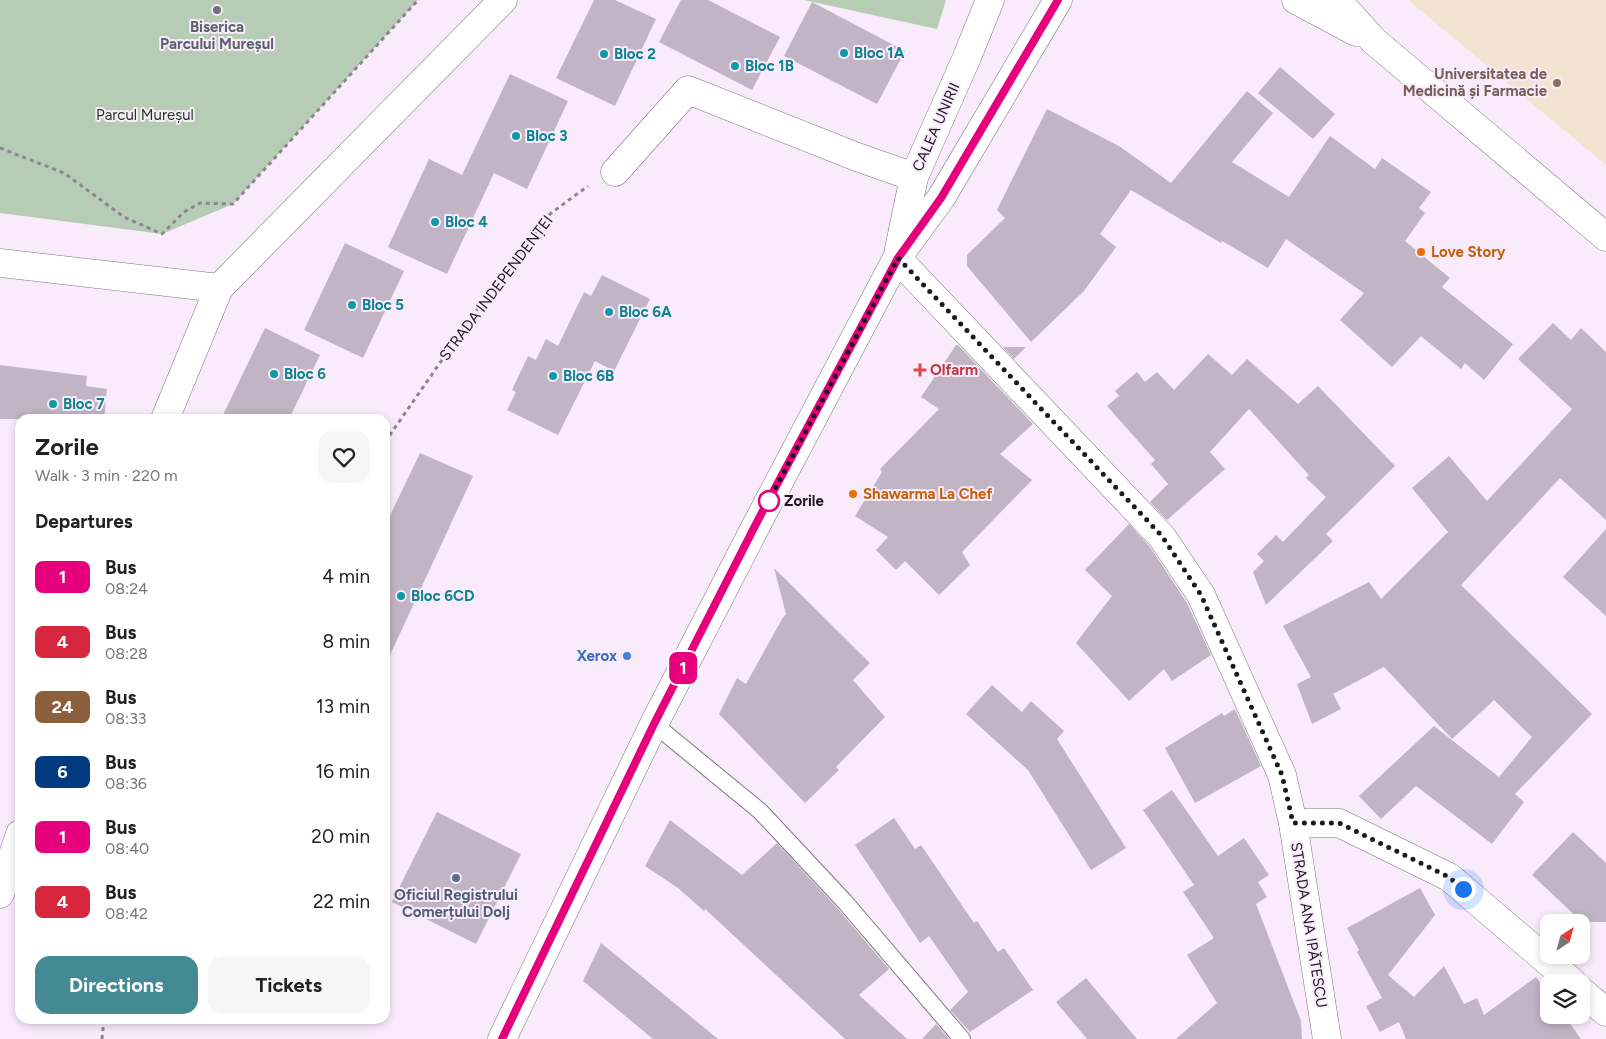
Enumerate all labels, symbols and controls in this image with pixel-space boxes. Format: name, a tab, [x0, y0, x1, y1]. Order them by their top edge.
marker: Biserica Parcului Mureșul	[211, 4, 223, 16]
place label: Biserica Parcului Mureșul	[160, 18, 274, 53]
place label: Bloc 1A	[854, 44, 905, 62]
place label: Bloc 2	[614, 45, 656, 63]
marker: Bloc 1A	[838, 47, 850, 59]
marker: Bloc 2	[598, 48, 610, 60]
place label: Bloc 1B	[745, 57, 794, 75]
marker: Bloc 1B	[729, 60, 741, 72]
place label: Universitatea de Medicină și Farmacie	[1403, 65, 1548, 100]
marker: Universitatea de Medicină și Farmacie	[1551, 77, 1563, 89]
street label: CALEA UNIRII	[908, 80, 964, 174]
park label: Parcul Mureșul	[96, 106, 194, 124]
place label: Bloc 3	[526, 127, 568, 145]
marker: Bloc 3	[510, 130, 522, 142]
street label: STRADA INDEPENDENȚEI	[435, 212, 557, 364]
place label: Bloc 4	[445, 213, 488, 231]
marker: Bloc 4	[429, 216, 441, 228]
place label: Love Story	[1431, 243, 1506, 261]
marker: Love Story	[1415, 246, 1427, 258]
place label: Bloc 5	[362, 296, 404, 314]
marker: Bloc 5	[346, 299, 358, 311]
place label: Bloc 6A	[619, 303, 672, 321]
marker: Bloc 6A	[603, 306, 615, 318]
place label: Olfarm	[930, 361, 978, 379]
marker: Olfarm	[914, 364, 926, 376]
place label: Bloc 6	[284, 365, 326, 383]
place label: Bloc 6B	[563, 367, 614, 385]
marker: Bloc 6	[268, 368, 280, 380]
marker: Bloc 6B	[547, 370, 559, 382]
place label: Bloc 7	[63, 395, 105, 413]
marker: Bloc 7	[47, 398, 59, 410]
button: heart	[318, 431, 370, 483]
text: Zorile	[35, 432, 99, 461]
text: Walk · 3 min · 220 m	[35, 466, 178, 485]
place label: Shawarma La Chef	[863, 485, 992, 503]
marker: Shawarma La Chef	[847, 488, 859, 500]
marker: Zorile	[758, 490, 780, 512]
place label: Zorile	[784, 492, 825, 510]
text: Departures	[35, 510, 133, 533]
text: Bus	[105, 556, 136, 579]
text: 4 min	[322, 565, 370, 588]
text: 1	[59, 566, 66, 588]
text: 08:24	[105, 579, 148, 598]
place label: Bloc 6CD	[411, 587, 474, 605]
marker: Bloc 6CD	[395, 590, 407, 602]
text: Bus	[105, 621, 136, 644]
text: 8 min	[322, 630, 370, 653]
text: 4	[57, 631, 68, 653]
text: 08:28	[105, 644, 148, 663]
place label: Xerox	[577, 647, 617, 665]
marker: Xerox	[621, 650, 633, 662]
line badge: 1	[667, 652, 699, 684]
text: 1	[679, 657, 687, 679]
text: Bus	[105, 686, 136, 709]
text: 13 min	[316, 695, 370, 718]
text: 24	[52, 696, 73, 718]
text: 08:33	[105, 709, 147, 728]
text: Bus	[105, 751, 136, 774]
text: 16 min	[316, 760, 370, 783]
text: 6	[57, 761, 68, 783]
text: 08:36	[105, 774, 147, 793]
text: Bus	[105, 816, 136, 839]
text: 20 min	[311, 825, 370, 848]
text: 1	[59, 826, 66, 848]
text: 08:40	[105, 839, 149, 858]
street label: STRADA ANA IPĂTESCU	[1287, 841, 1331, 1009]
marker: Oficiul Registrului Comerțului Dolj	[450, 872, 462, 884]
your location	[1451, 877, 1476, 902]
text: Bus	[105, 881, 136, 904]
place label: Oficiul Registrului Comerțului Dolj	[394, 886, 518, 921]
text: 22 min	[313, 890, 370, 913]
text: 4	[57, 891, 68, 913]
text: 08:42	[105, 904, 148, 923]
north arrow	[1540, 914, 1590, 964]
map controls	[1540, 914, 1590, 1024]
button: Directions	[35, 956, 198, 1014]
button: Tickets	[208, 956, 370, 1014]
button: layers	[1540, 974, 1590, 1024]

